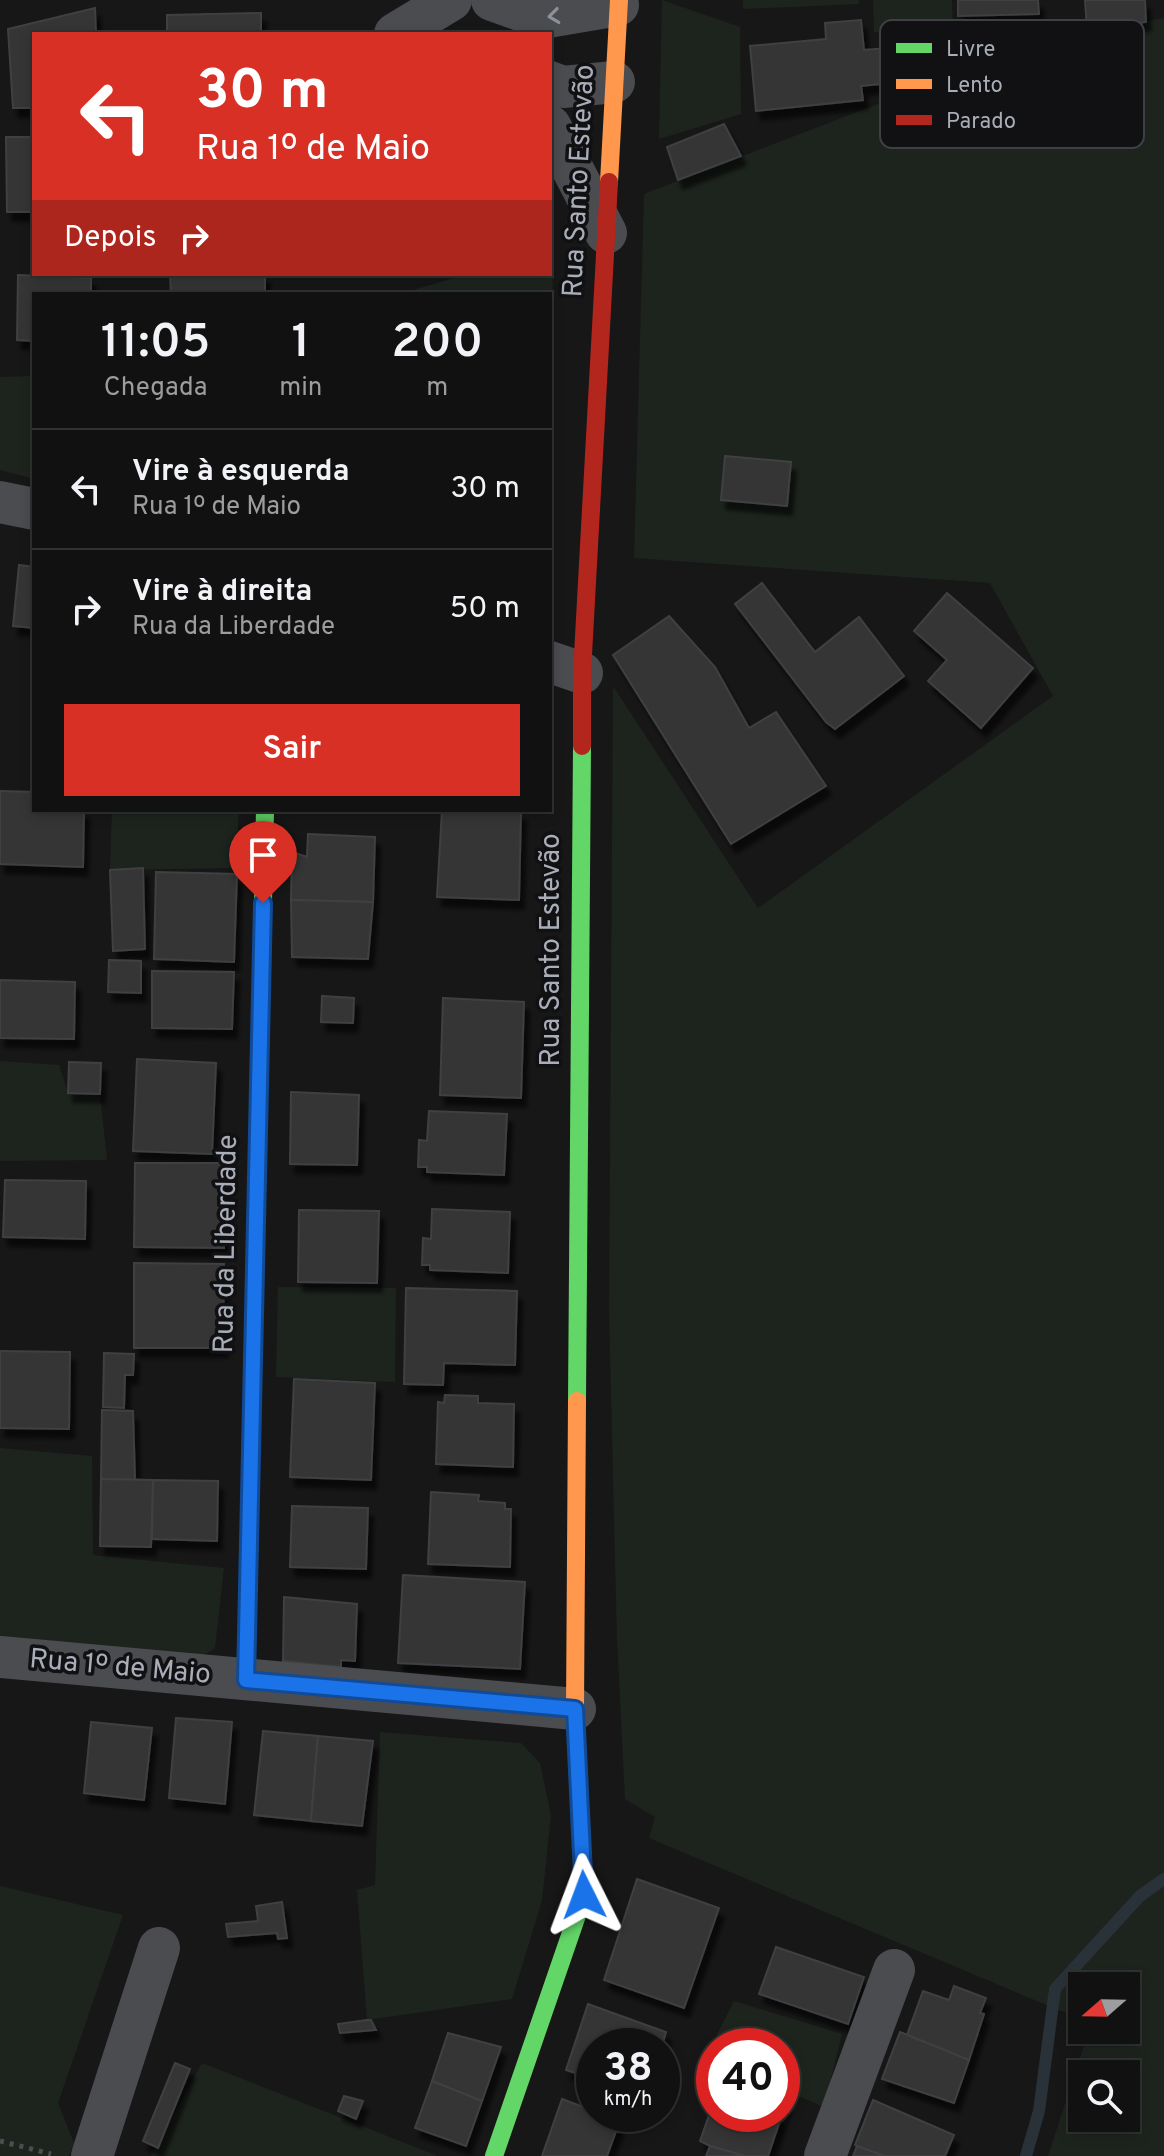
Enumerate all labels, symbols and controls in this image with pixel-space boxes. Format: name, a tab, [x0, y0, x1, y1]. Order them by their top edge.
one-way arrow	[547, 7, 560, 24]
legend	[880, 20, 1144, 148]
text: Livre	[946, 37, 995, 64]
text: 30 m	[196, 58, 329, 128]
icon: left	[64, 64, 168, 168]
street label: Rua Santo Estevão	[556, 64, 604, 298]
text: Lento	[946, 73, 1003, 100]
text: Parado	[946, 109, 1016, 136]
text: Rua 1º de Maio	[196, 127, 430, 173]
icon: right	[172, 216, 216, 260]
text: Depois	[64, 220, 156, 257]
text: 11:05	[101, 314, 210, 374]
text: 1	[291, 314, 310, 374]
text: 200	[391, 314, 483, 374]
text: Chegada	[104, 372, 207, 405]
text: min	[279, 372, 322, 405]
text: m	[426, 372, 448, 405]
text: Vire à esquerda	[132, 454, 349, 491]
icon: left	[64, 467, 108, 511]
text: 30 m	[451, 471, 520, 508]
text: Rua 1º de Maio	[132, 491, 301, 524]
text: Vire à direita	[132, 574, 312, 611]
icon: right	[64, 587, 108, 631]
text: 50 m	[450, 591, 520, 628]
text: Rua da Liberdade	[132, 611, 335, 644]
button: Sair	[64, 704, 520, 796]
pin	[229, 821, 297, 903]
icon: arrive	[241, 833, 285, 877]
street label: Rua Santo Estevão	[534, 833, 570, 1067]
street label: Rua da Liberdade	[207, 1134, 247, 1354]
street label: Rua 1º de Maio	[28, 1642, 212, 1694]
position arrow	[542, 1853, 626, 1937]
north arrow	[1068, 1972, 1140, 2044]
map controls	[1068, 1972, 1140, 2132]
speed limit sign: 40	[696, 2028, 800, 2132]
text: 38	[603, 2045, 653, 2095]
button: search	[1068, 2060, 1140, 2132]
text: km/h	[604, 2087, 652, 2113]

